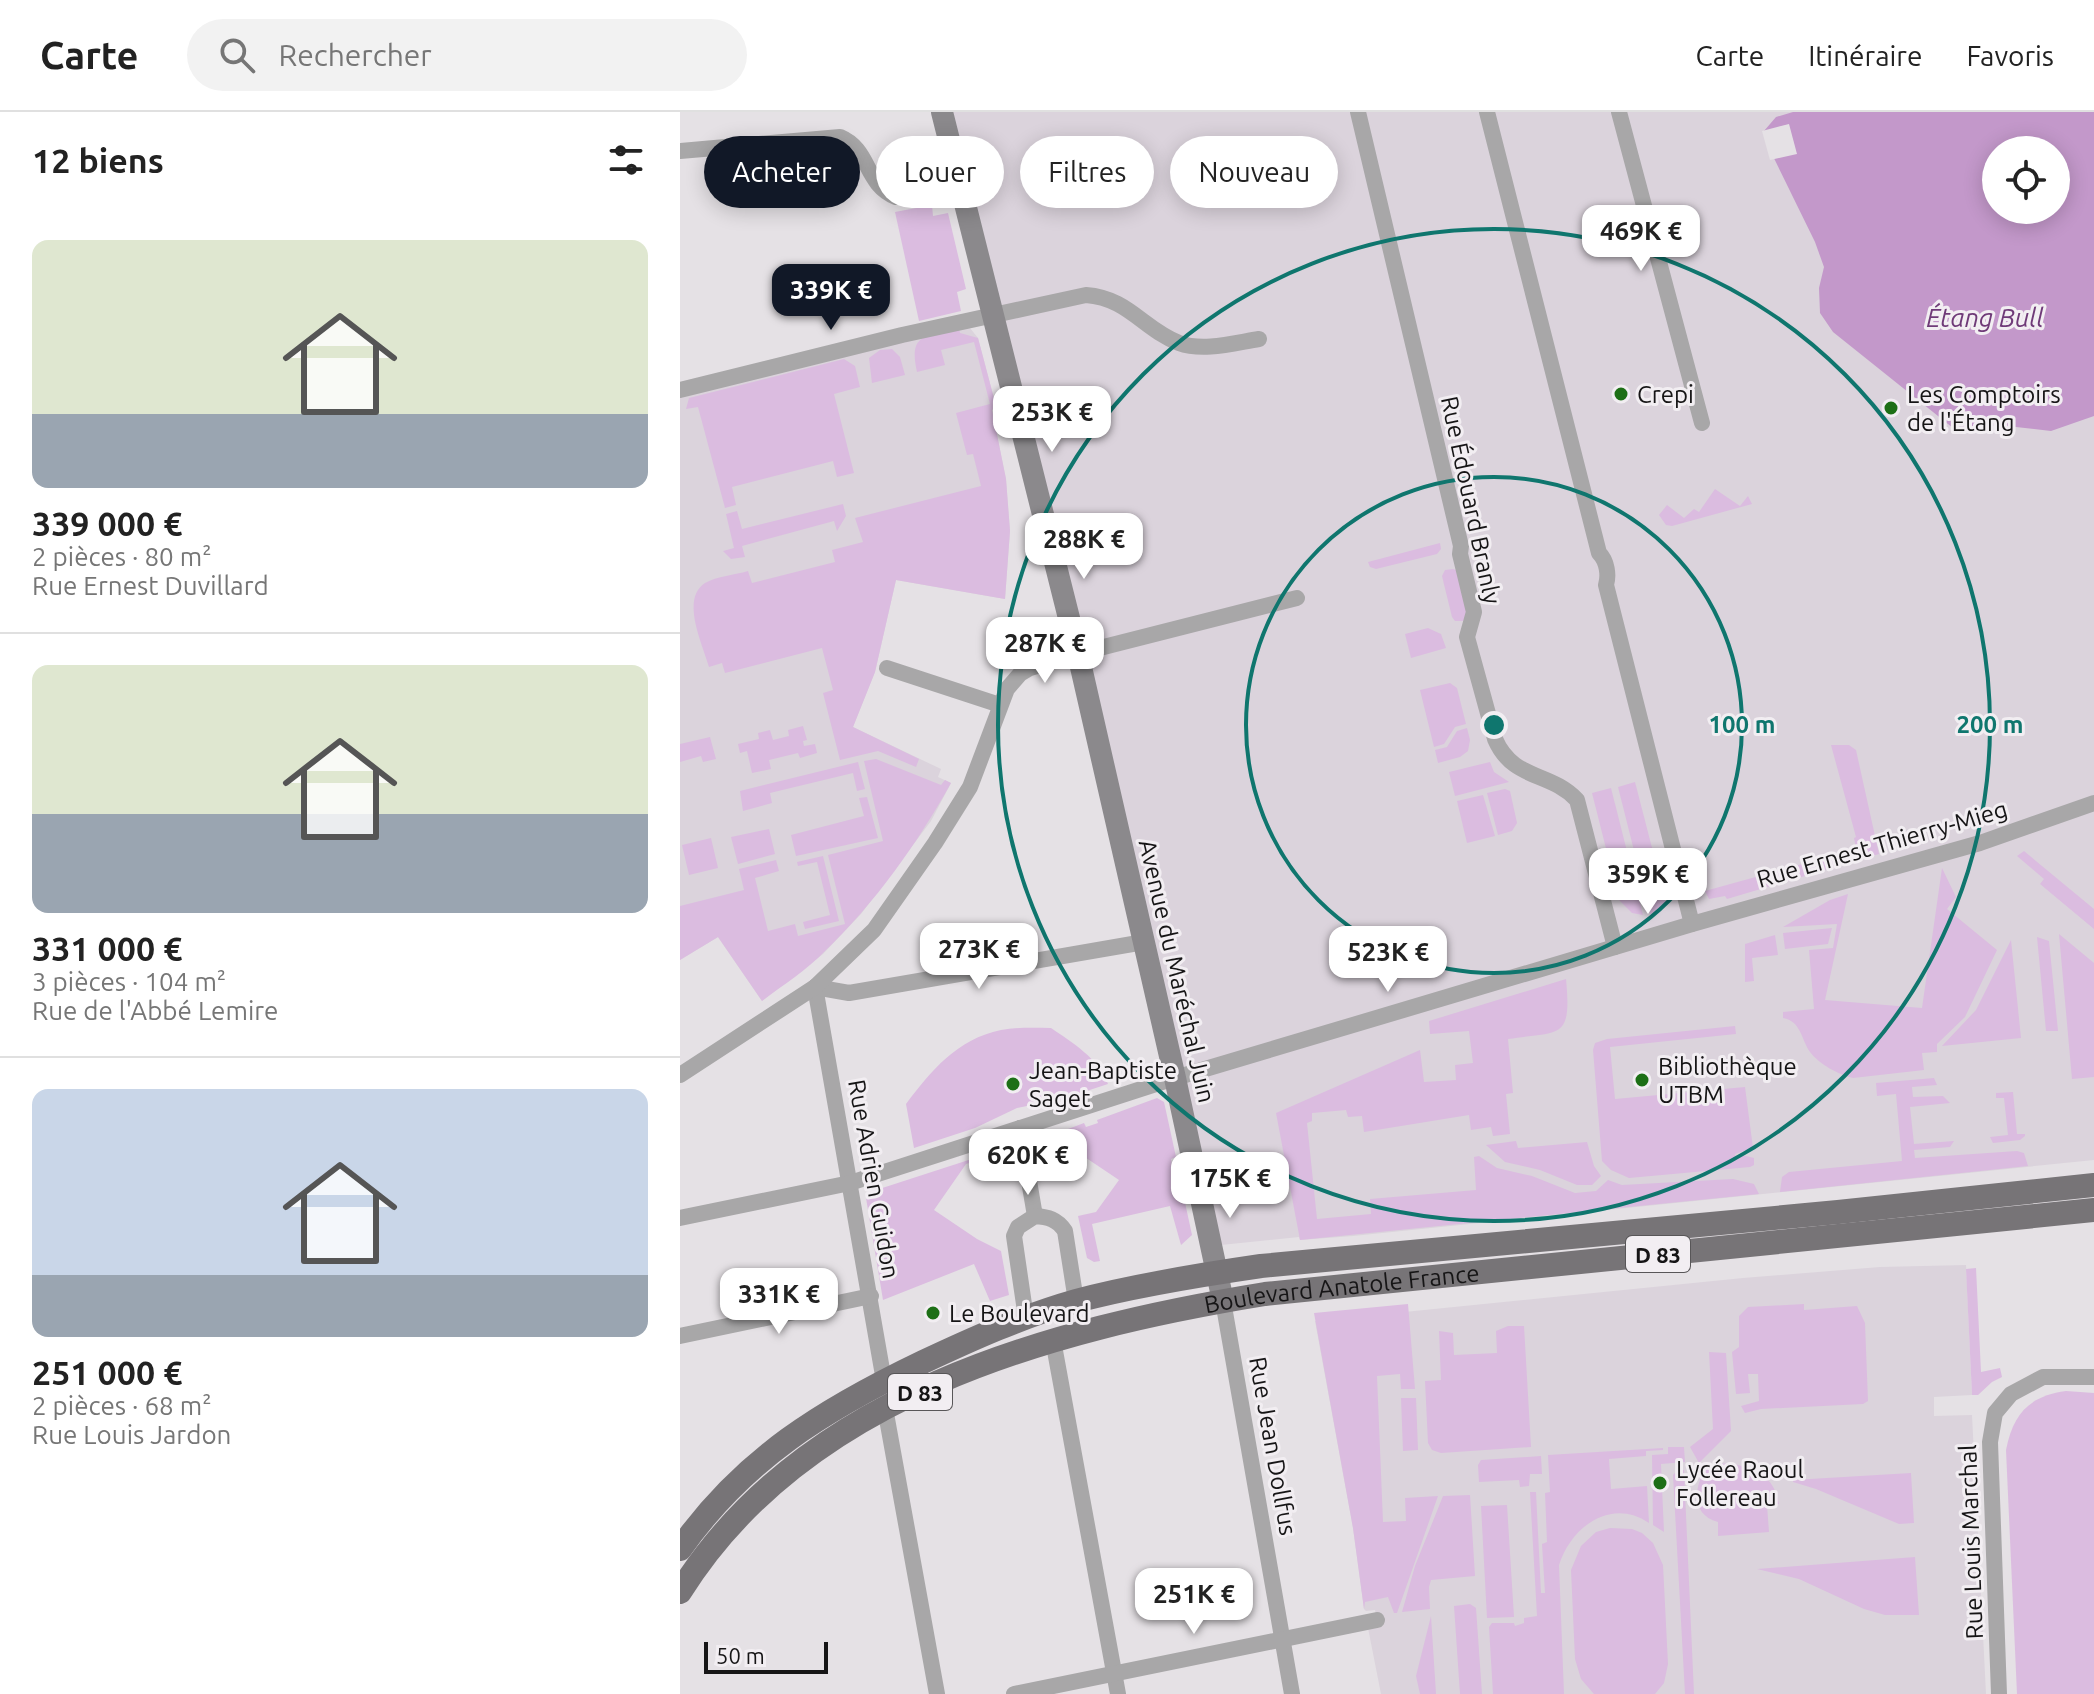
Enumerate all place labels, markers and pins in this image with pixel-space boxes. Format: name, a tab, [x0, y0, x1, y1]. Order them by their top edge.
pin: 469K €	[1576, 205, 1706, 273]
pin: 339K €	[766, 264, 896, 332]
place label: Crepi	[1637, 381, 1694, 408]
place label: Les Comptoirs de l'Étang	[1907, 381, 2061, 436]
marker: Crepi	[1612, 385, 1630, 403]
pin: 253K €	[987, 386, 1117, 454]
marker: Les Comptoirs de l'Étang	[1882, 399, 1900, 417]
pin: 288K €	[1019, 513, 1149, 581]
pin: 287K €	[980, 617, 1110, 685]
centre of rings	[1480, 711, 1508, 739]
pin: 359K €	[1583, 848, 1713, 916]
pin: 273K €	[914, 923, 1044, 991]
pin: 523K €	[1323, 926, 1453, 994]
place label: Bibliothèque UTBM	[1658, 1053, 1797, 1108]
place label: Jean-Baptiste Saget	[1029, 1057, 1177, 1112]
marker: Bibliothèque UTBM	[1633, 1071, 1651, 1089]
marker: Jean-Baptiste Saget	[1004, 1075, 1022, 1093]
pin: 620K €	[963, 1129, 1093, 1197]
pin: 175K €	[1165, 1152, 1295, 1220]
pin: 331K €	[714, 1268, 844, 1336]
place label: Le Boulevard	[949, 1300, 1090, 1327]
marker: Le Boulevard	[924, 1304, 942, 1322]
place label: Lycée Raoul Follereau	[1676, 1456, 1804, 1511]
marker: Lycée Raoul Follereau	[1651, 1474, 1669, 1492]
pin: 251K €	[1129, 1568, 1259, 1636]

